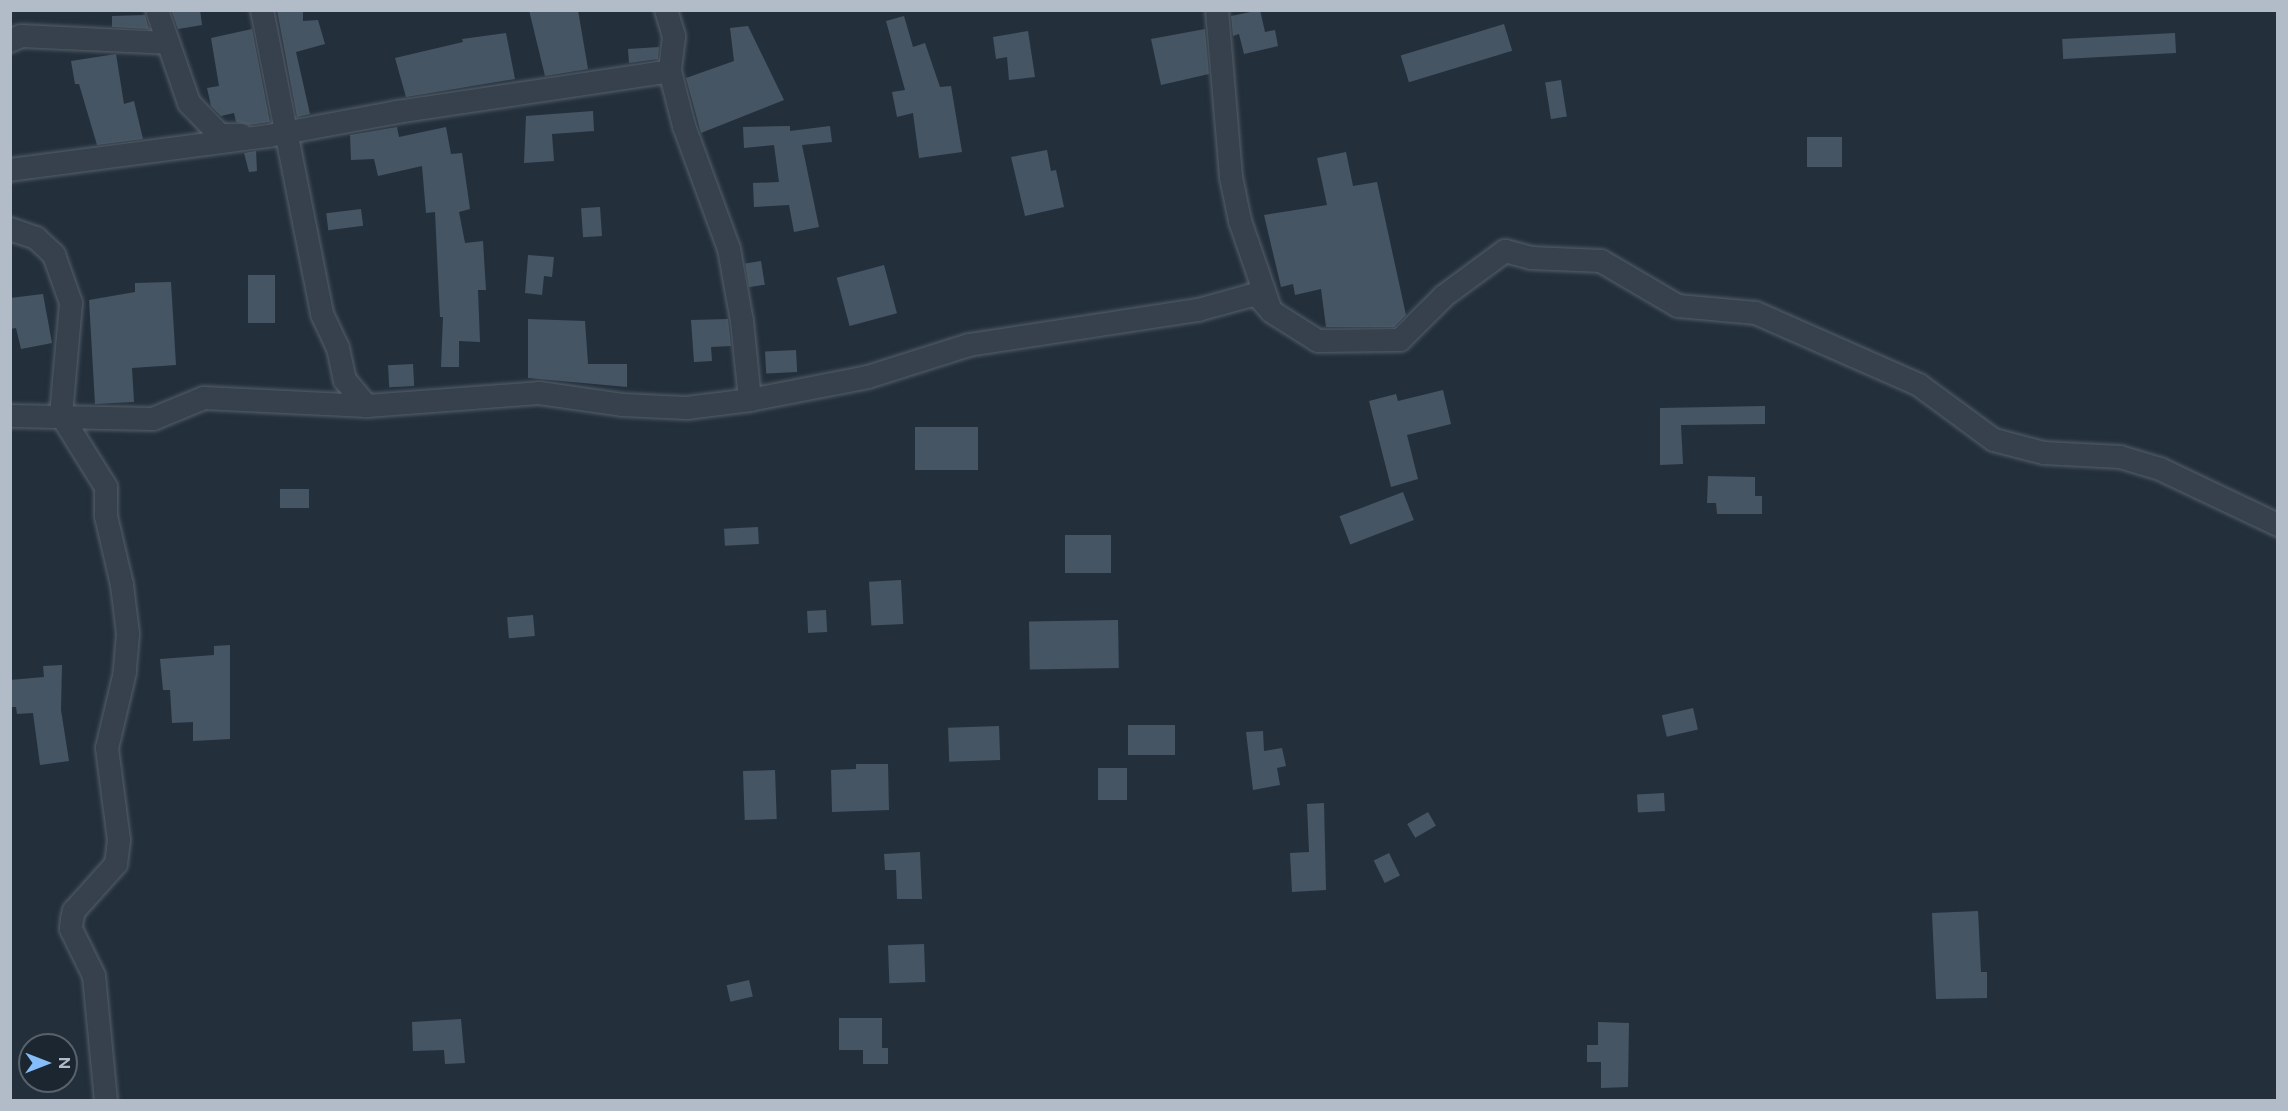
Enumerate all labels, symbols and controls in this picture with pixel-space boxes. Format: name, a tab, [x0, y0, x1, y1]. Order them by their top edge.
north arrow	[18, 1033, 78, 1093]
text: N	[55, 1057, 74, 1069]

